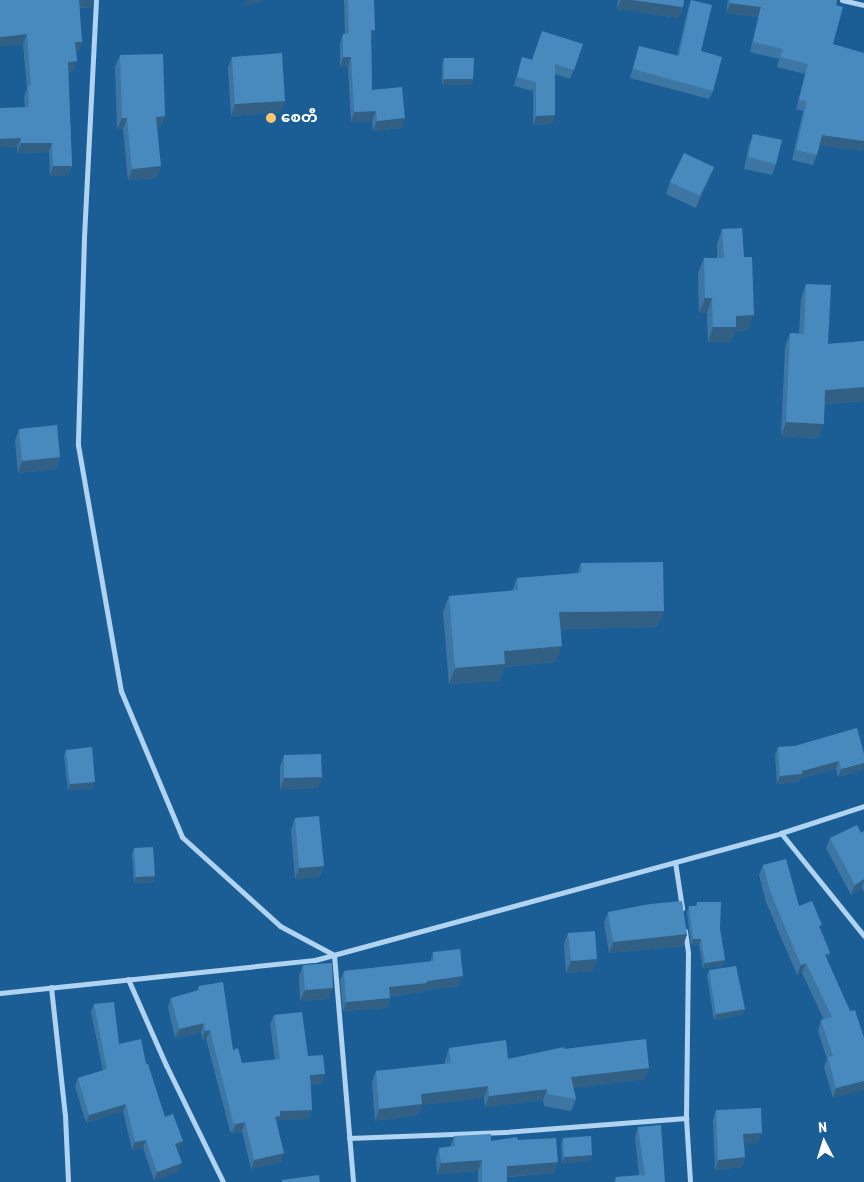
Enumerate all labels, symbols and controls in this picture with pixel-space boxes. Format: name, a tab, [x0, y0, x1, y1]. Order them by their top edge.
place label: စေတီ	[281, 109, 318, 127]
marker: စေတီ	[265, 112, 277, 124]
north arrow	[799, 1117, 849, 1167]
text: N	[818, 1119, 828, 1135]

